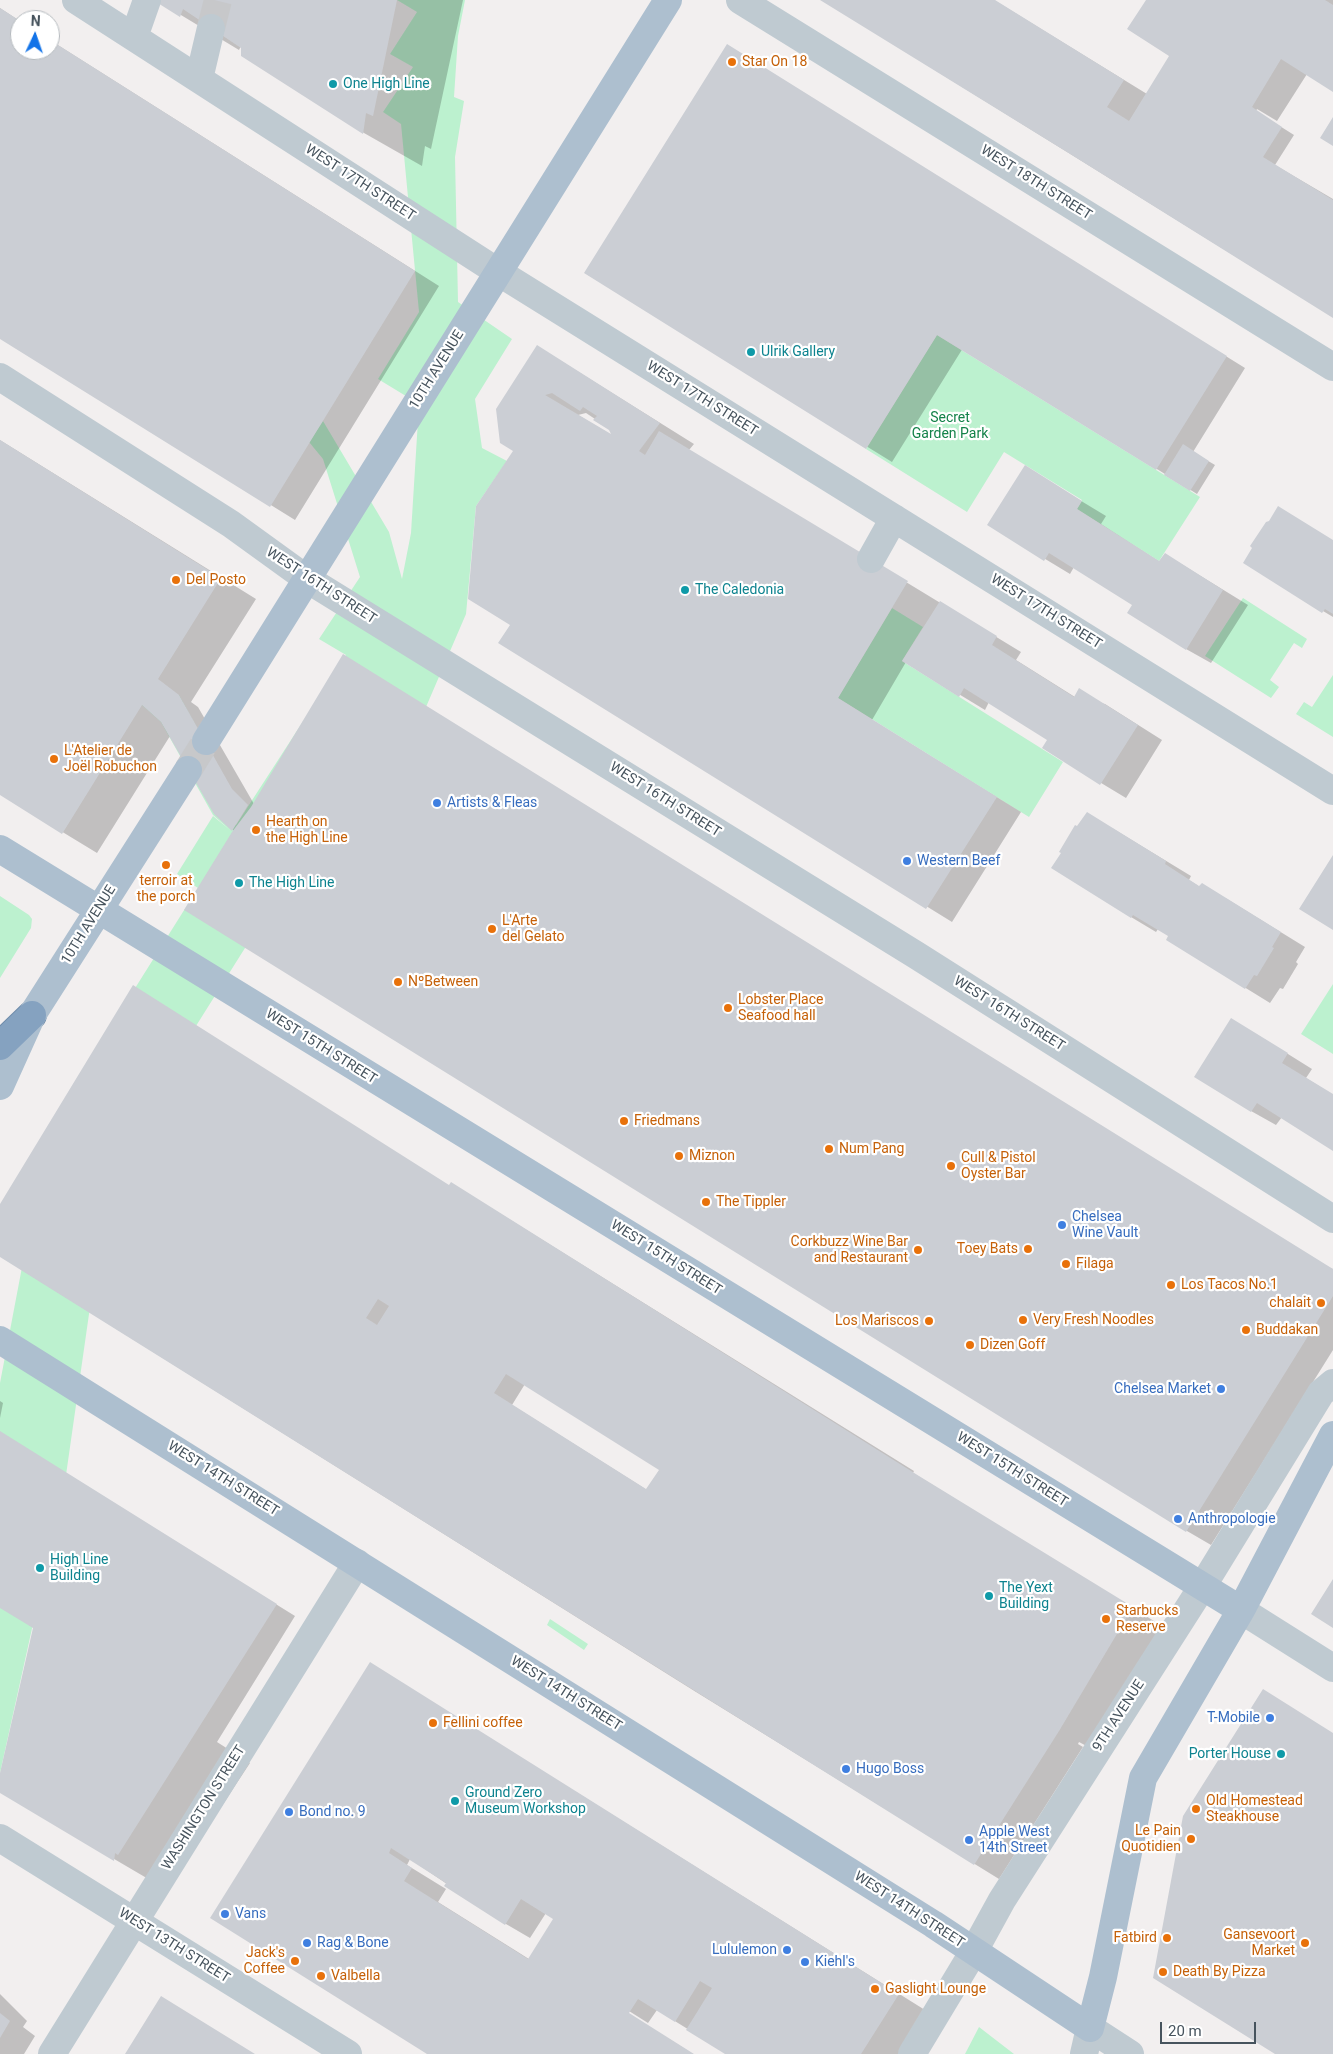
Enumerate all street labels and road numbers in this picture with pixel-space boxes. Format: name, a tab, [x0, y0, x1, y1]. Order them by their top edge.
street label: WEST 17TH STREET	[302, 141, 418, 225]
street label: WEST 18TH STREET	[977, 142, 1095, 224]
street label: 10TH AVENUE	[406, 327, 468, 413]
street label: WEST 17TH STREET	[643, 358, 761, 440]
street label: WEST 16TH STREET	[263, 544, 379, 628]
street label: WEST 17TH STREET	[987, 571, 1105, 653]
street label: WEST 16TH STREET	[606, 759, 724, 841]
street label: 10TH AVENUE	[58, 882, 120, 968]
street label: WEST 16TH STREET	[950, 973, 1068, 1055]
street label: WEST 15TH STREET	[262, 1006, 380, 1088]
street label: WEST 15TH STREET	[607, 1217, 725, 1299]
street label: WEST 15TH STREET	[953, 1429, 1071, 1511]
street label: WEST 14TH STREET	[164, 1438, 282, 1520]
street label: WEST 14TH STREET	[507, 1653, 625, 1735]
street label: 9TH AVENUE	[1090, 1677, 1148, 1755]
street label: WASHINGTON STREET	[159, 1743, 249, 1873]
street label: WEST 14TH STREET	[851, 1868, 967, 1952]
street label: WEST 13TH STREET	[115, 1905, 233, 1987]

